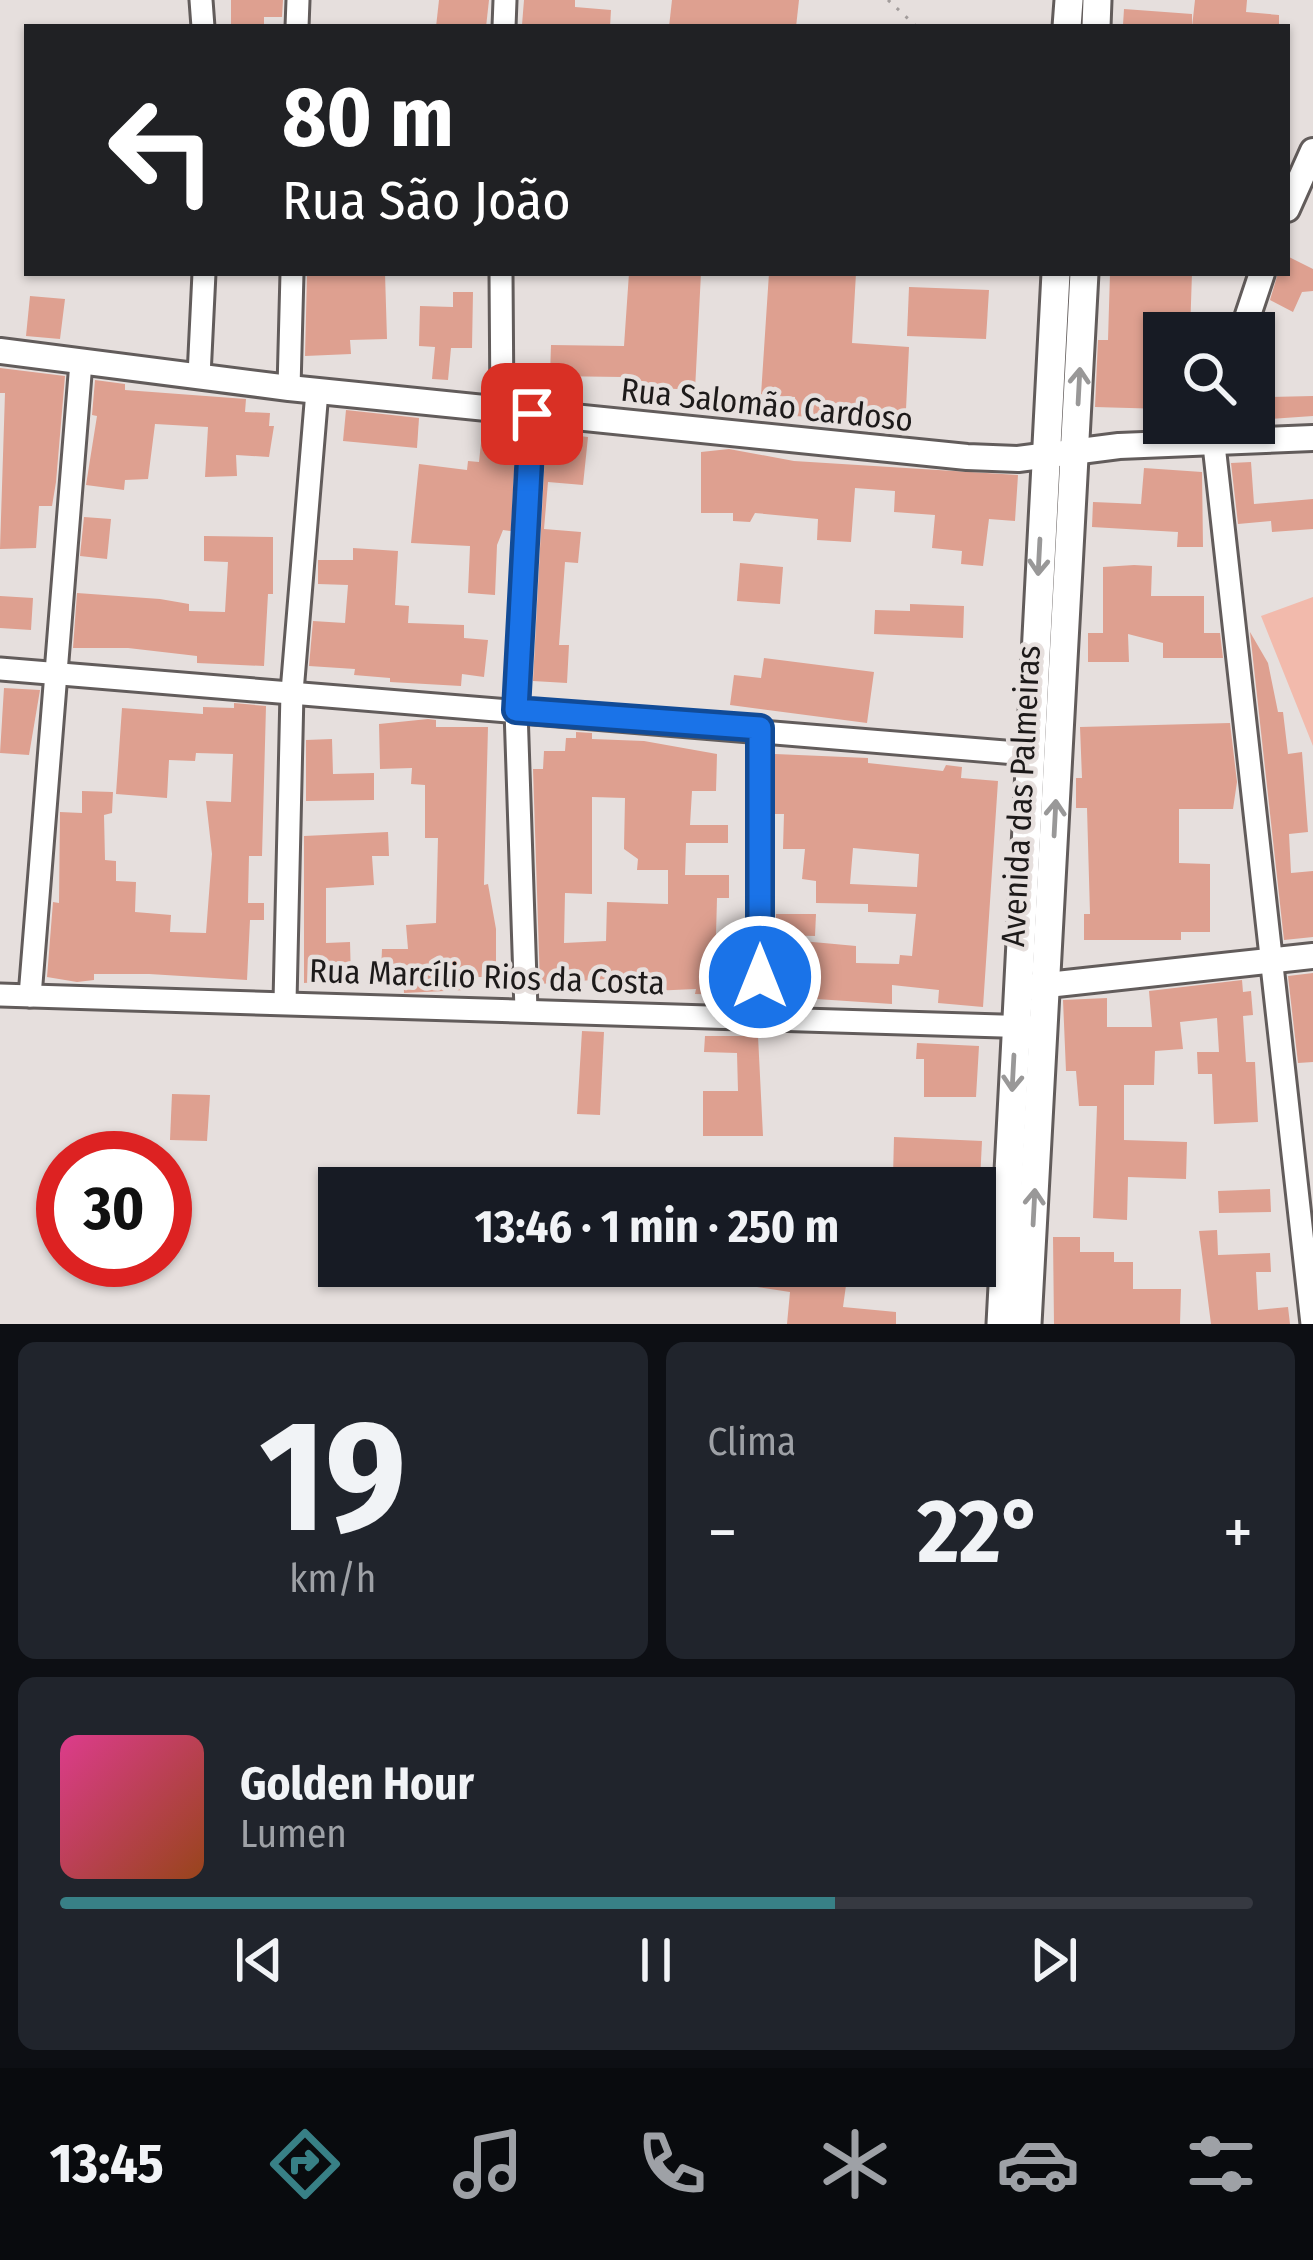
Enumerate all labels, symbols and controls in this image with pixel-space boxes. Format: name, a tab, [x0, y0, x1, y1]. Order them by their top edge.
text: 80 m	[282, 67, 454, 168]
icon: left	[84, 72, 240, 228]
text: Rua São João	[282, 169, 571, 233]
map controls	[1143, 312, 1275, 444]
button: search	[1143, 312, 1275, 444]
pin	[481, 363, 583, 465]
one-way arrow	[1068, 367, 1091, 406]
street label: Rua Salomão Cardoso	[619, 370, 915, 440]
icon: arrive	[499, 381, 565, 447]
one-way arrow	[1027, 537, 1050, 576]
street label: Avenida das Palmeiras	[993, 644, 1049, 948]
one-way arrow	[1044, 799, 1067, 838]
position arrow	[697, 914, 823, 1040]
street label: Rua Marcílio Rios da Costa	[309, 951, 665, 1003]
one-way arrow	[1002, 1053, 1025, 1092]
speed limit sign: 30	[36, 1131, 192, 1287]
one-way arrow	[1022, 1188, 1045, 1227]
text: 13:46 · 1 min · 250 m	[475, 1200, 839, 1254]
text: 19	[259, 1384, 406, 1571]
text: Clima	[708, 1419, 796, 1465]
text: 22°	[917, 1478, 1043, 1586]
text: −	[708, 1493, 737, 1572]
text: +	[1223, 1493, 1253, 1572]
text: km/h	[289, 1556, 376, 1602]
text: Golden Hour	[240, 1757, 474, 1811]
text: Lumen	[240, 1811, 347, 1857]
icon: previous	[226, 1927, 292, 1993]
icon: pause	[623, 1927, 689, 1993]
icon: next	[1021, 1927, 1087, 1993]
icon: directions	[263, 2122, 347, 2206]
icon: music	[446, 2122, 530, 2206]
icon: phone	[630, 2122, 714, 2206]
icon: climate	[813, 2122, 897, 2206]
icon: car	[996, 2122, 1080, 2206]
icon: filters	[1179, 2122, 1263, 2206]
text: 13:45	[50, 2132, 164, 2196]

